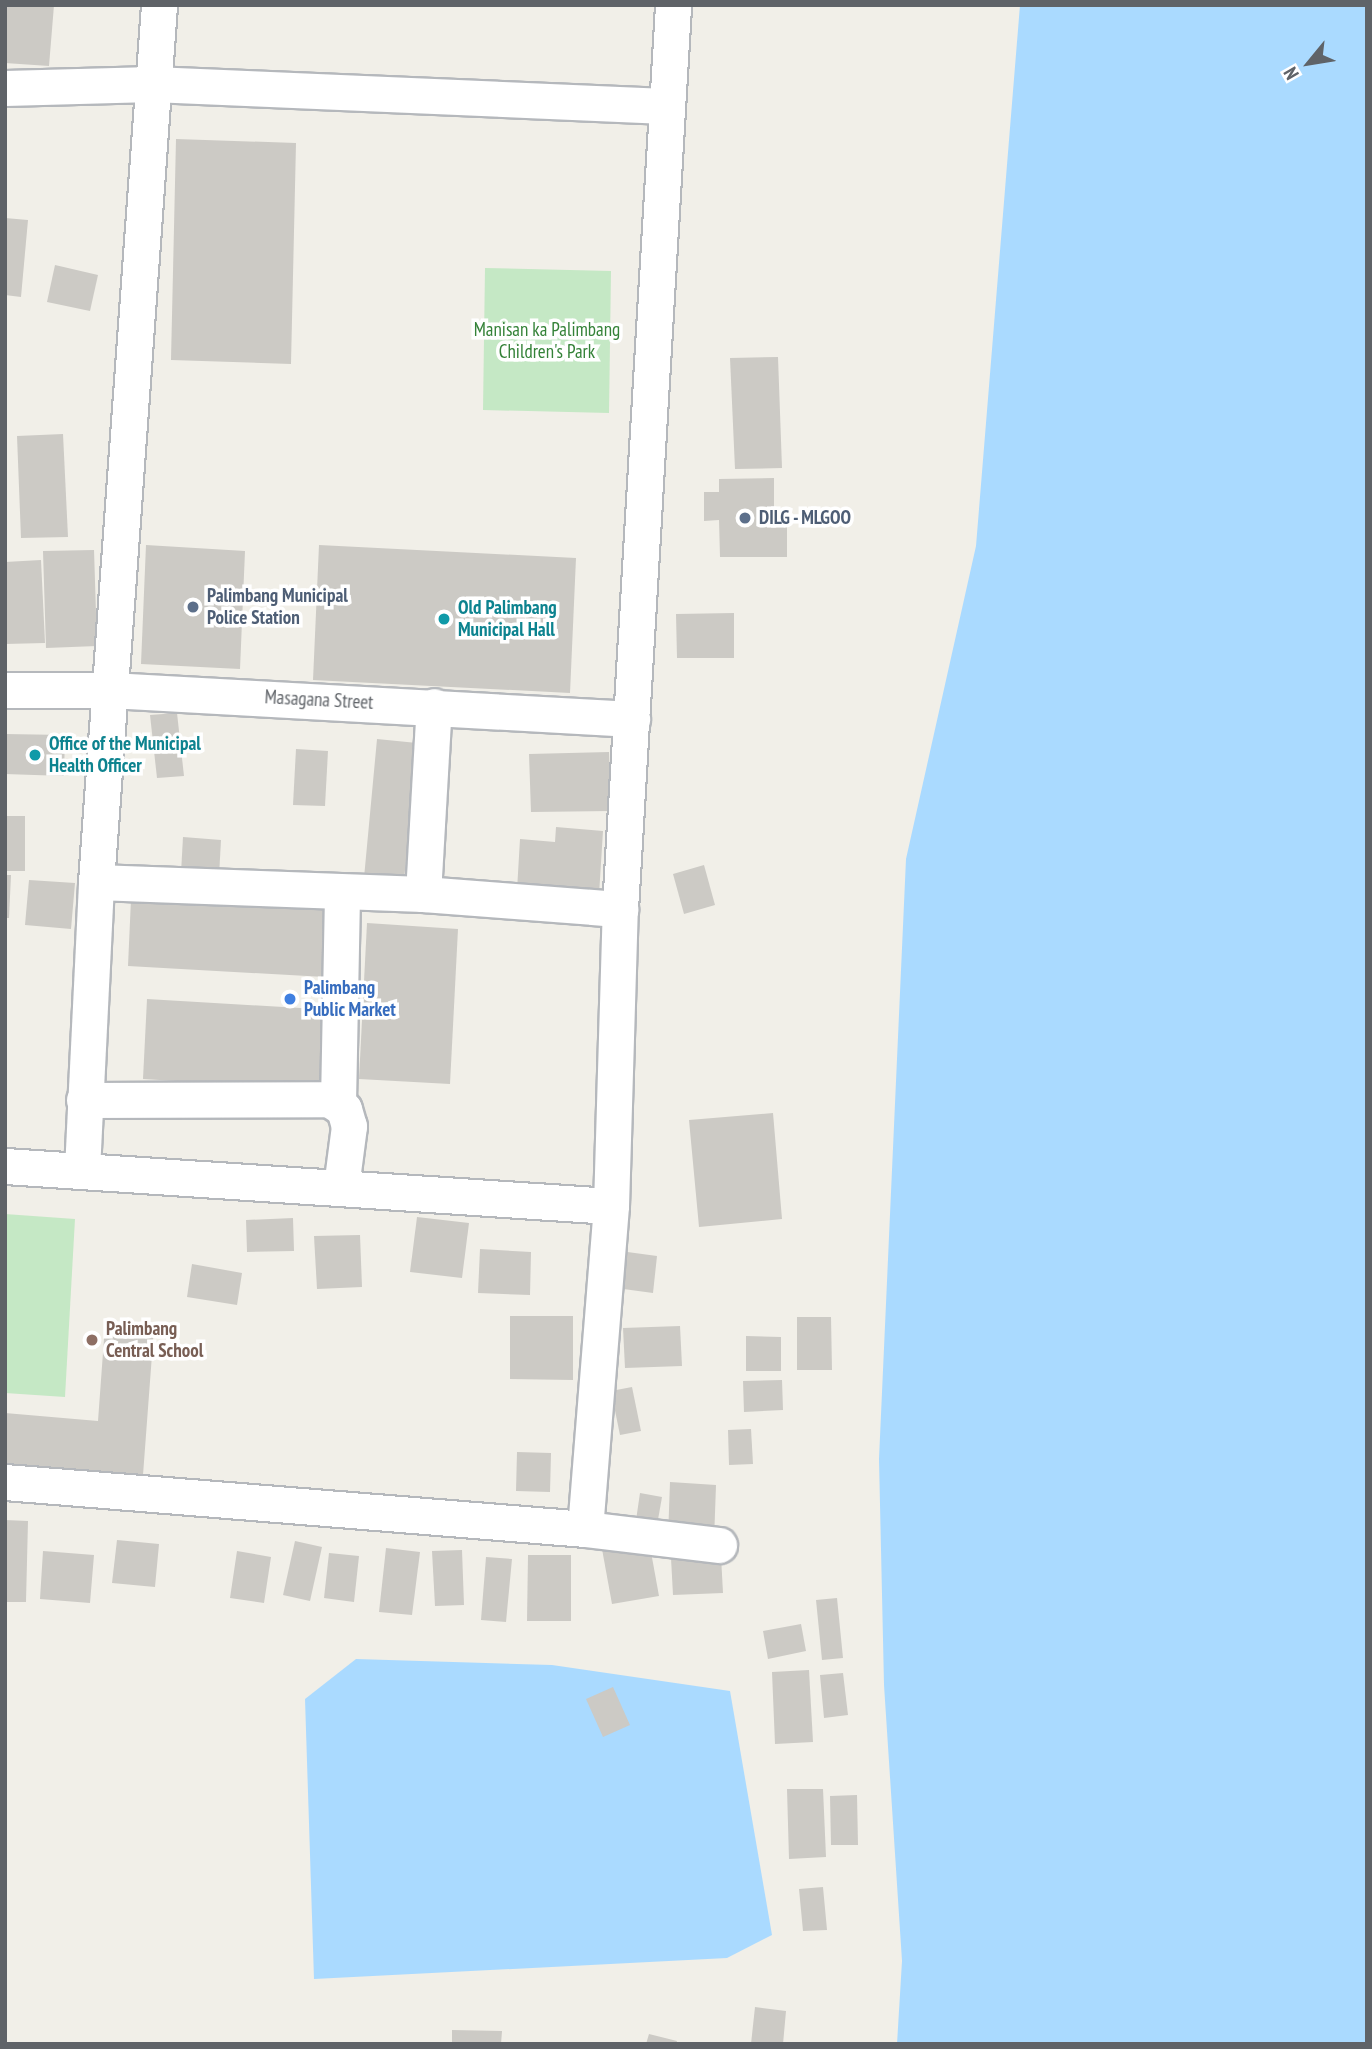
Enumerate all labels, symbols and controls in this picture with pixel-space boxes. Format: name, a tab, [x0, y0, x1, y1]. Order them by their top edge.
north arrow	[1274, 28, 1344, 98]
text: N	[1278, 63, 1304, 84]
park label: Manisan ka Palimbang Children's Park	[474, 319, 620, 363]
place label: DILG - MLGOO	[759, 507, 853, 529]
marker: DILG - MLGOO	[737, 510, 753, 526]
place label: Palimbang Municipal Police Station	[207, 585, 348, 629]
place label: Old Palimbang Municipal Hall	[458, 597, 557, 641]
marker: Palimbang Municipal Police Station	[185, 599, 201, 615]
marker: Old Palimbang Municipal Hall	[436, 611, 452, 627]
street label: Masagana Street	[264, 686, 374, 714]
place label: Office of the Municipal Health Officer	[49, 733, 201, 777]
marker: Office of the Municipal Health Officer	[27, 747, 43, 763]
place label: Palimbang Public Market	[304, 977, 396, 1021]
marker: Palimbang Public Market	[282, 991, 298, 1007]
place label: Palimbang Central School	[106, 1318, 203, 1362]
marker: Palimbang Central School	[84, 1332, 100, 1348]

